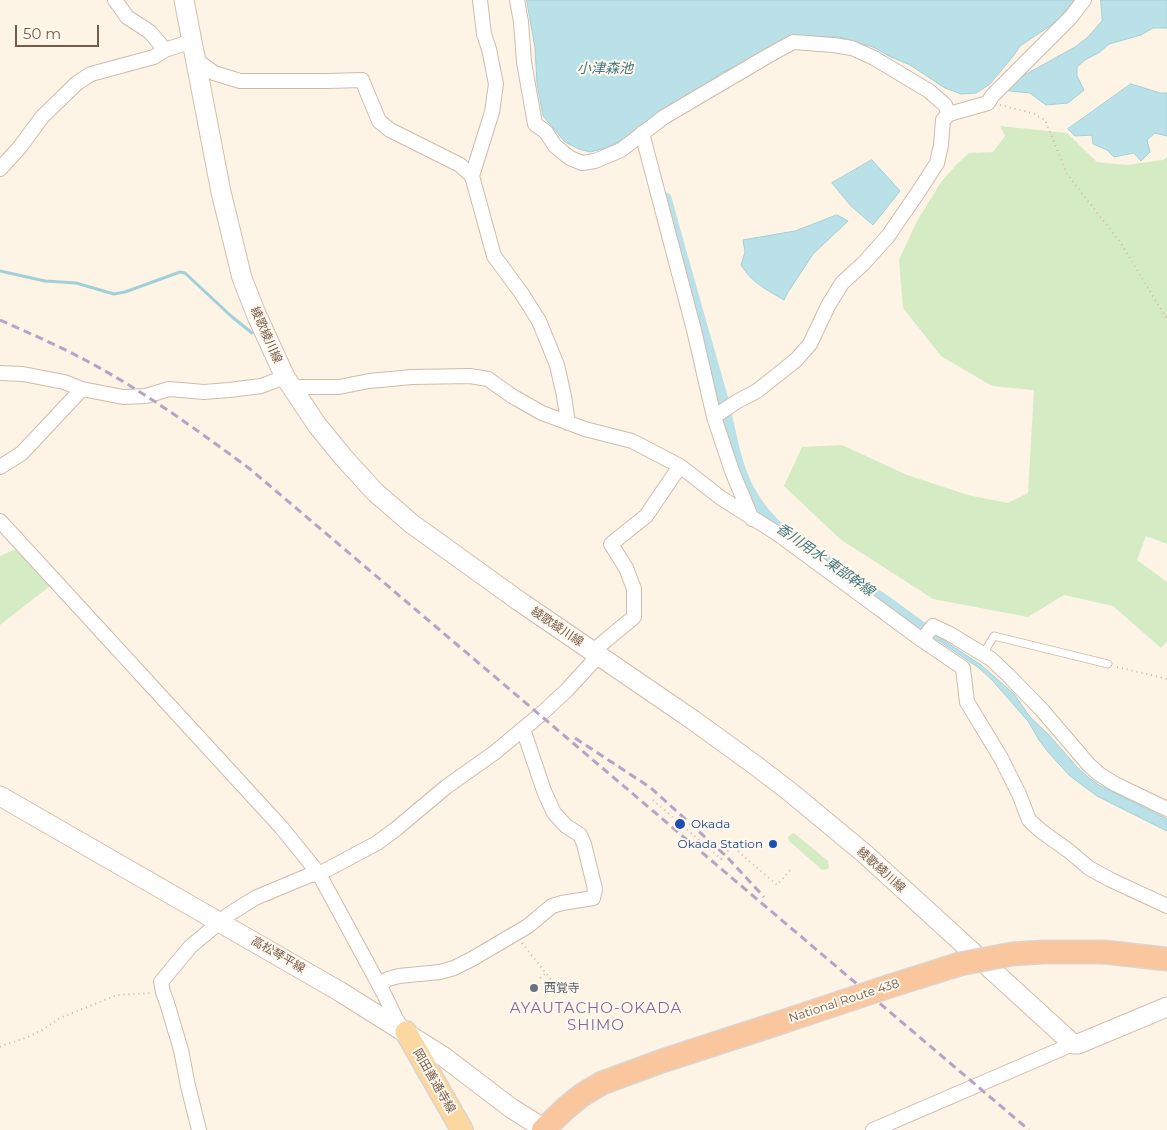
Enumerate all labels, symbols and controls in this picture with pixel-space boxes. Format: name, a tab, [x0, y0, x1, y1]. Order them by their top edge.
scale bar	[18, 15, 101, 47]
text: 50 m	[23, 24, 61, 43]
water label: 小津森池	[577, 61, 633, 77]
street label: 綾歌綾川線	[247, 305, 285, 365]
water label: 香川用水 東部幹線	[773, 520, 877, 600]
street label: 綾歌綾川線	[528, 604, 586, 650]
marker: Okada	[673, 817, 687, 831]
place label: Okada	[691, 817, 730, 831]
place label: Okada Station	[678, 837, 763, 851]
marker: Okada Station	[767, 838, 779, 850]
street label: 綾歌綾川線	[854, 845, 908, 895]
street label: 高松琴平線	[248, 934, 308, 976]
street label: National Route 438	[787, 976, 901, 1026]
place label: 西覚寺	[544, 981, 580, 995]
marker: 西覚寺	[528, 982, 540, 994]
district label: AYAUTACHO-OKADA SHIMO	[508, 1000, 684, 1035]
street label: 岡田善通寺線	[410, 1046, 458, 1116]

